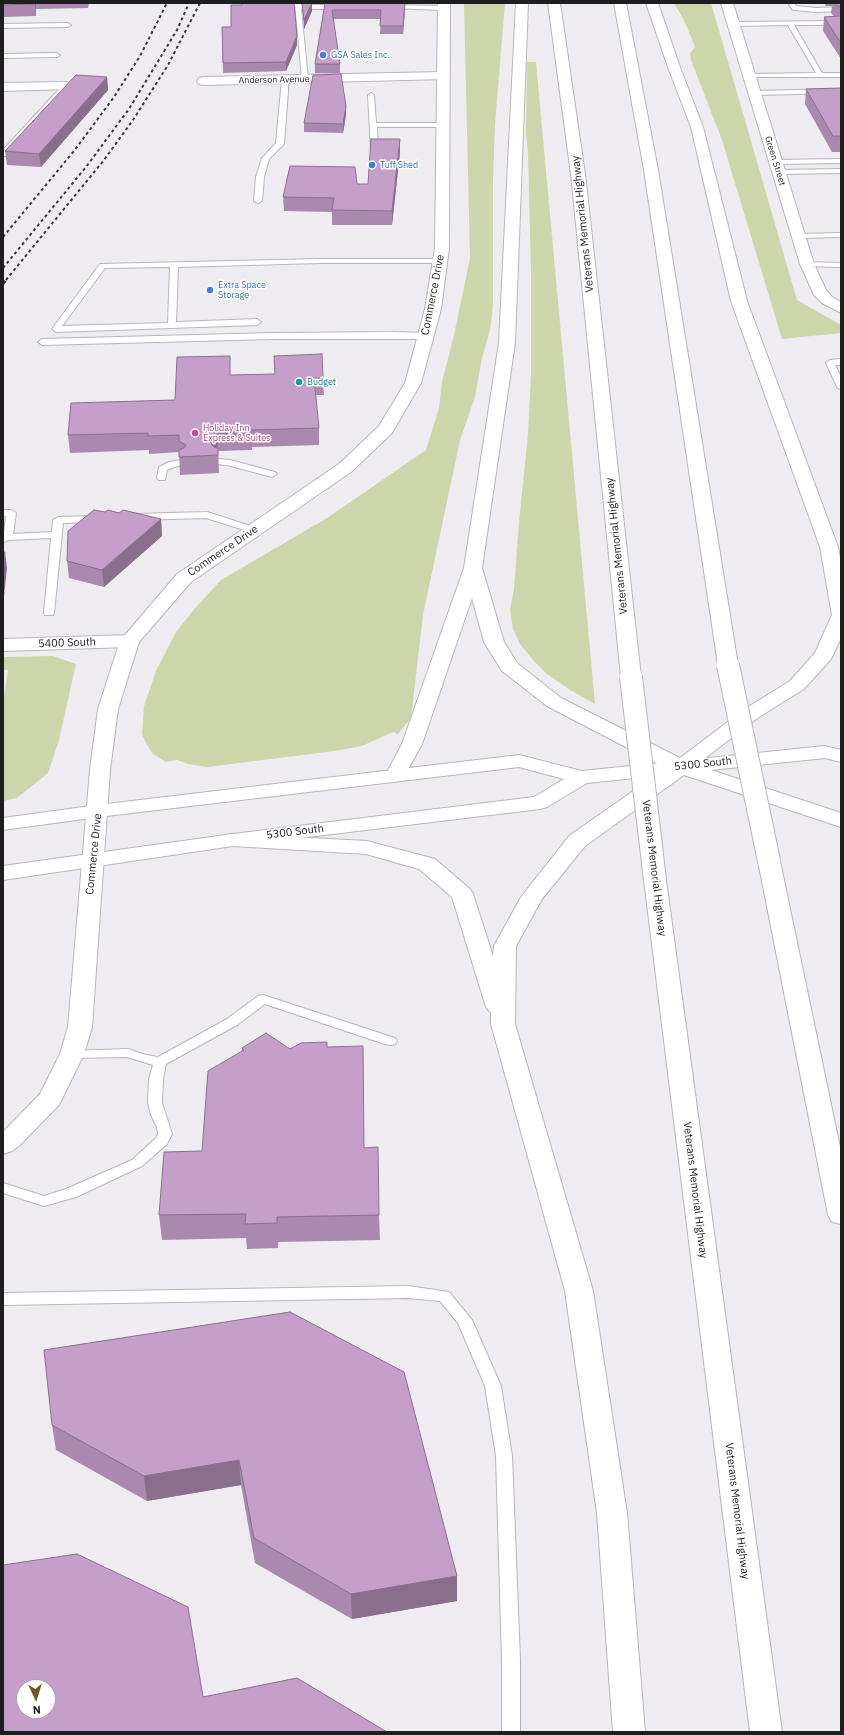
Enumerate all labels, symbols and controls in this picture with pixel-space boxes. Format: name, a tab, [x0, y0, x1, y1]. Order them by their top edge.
marker: GSA Sales Inc.	[318, 50, 328, 60]
place label: GSA Sales Inc.	[331, 50, 390, 60]
street label: Anderson Avenue	[238, 74, 310, 86]
street label: Green Street	[762, 135, 788, 187]
street label: Veterans Memorial Highway	[569, 155, 597, 293]
marker: Tuff Shed	[367, 160, 377, 170]
place label: Tuff Shed	[380, 160, 418, 170]
street label: Commerce Drive	[419, 254, 447, 336]
place label: Extra Space Storage	[218, 280, 266, 301]
marker: Extra Space Storage	[205, 285, 215, 295]
marker: Budget	[294, 377, 304, 387]
place label: Budget	[307, 377, 336, 387]
place label: Holiday Inn Express & Suites	[203, 423, 270, 444]
marker: Holiday Inn Express & Suites	[190, 428, 200, 438]
street label: Veterans Memorial Highway	[603, 477, 631, 615]
street label: Commerce Drive	[185, 523, 261, 579]
street label: 5400 South	[38, 635, 96, 651]
street label: 5300 South	[674, 754, 732, 774]
street label: Veterans Memorial Highway	[639, 799, 669, 937]
street label: Commerce Drive	[83, 813, 105, 895]
street label: 5300 South	[265, 822, 325, 842]
street label: Veterans Memorial Highway	[680, 1121, 710, 1259]
street label: Veterans Memorial Highway	[722, 1442, 752, 1580]
north arrow	[16, 1679, 56, 1719]
text: N	[32, 1703, 41, 1717]

